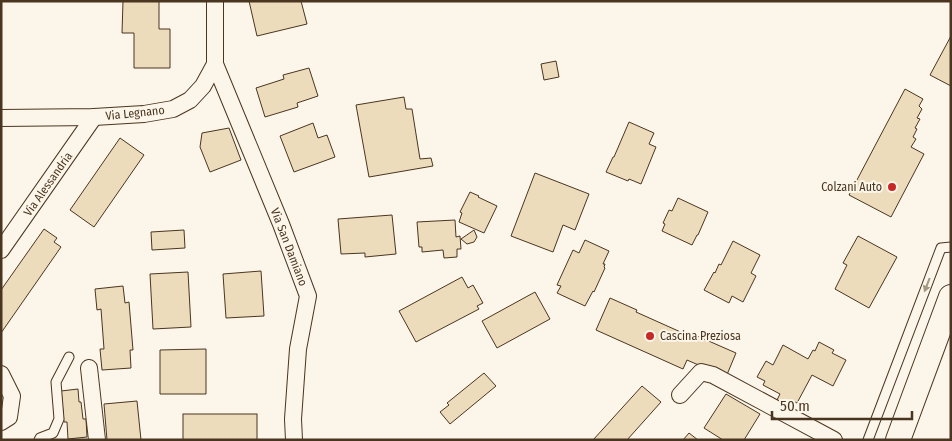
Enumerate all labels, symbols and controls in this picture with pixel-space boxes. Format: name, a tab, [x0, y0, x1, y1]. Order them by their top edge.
street label: Via Legnano	[105, 103, 165, 123]
street label: Via Alessandria	[21, 149, 75, 219]
place label: Colzani Auto	[821, 180, 882, 194]
marker: Colzani Auto	[886, 181, 898, 193]
street label: Via San Damiano	[268, 206, 310, 288]
one-way arrow	[923, 278, 931, 293]
place label: Cascina Preziosa	[660, 329, 741, 343]
marker: Cascina Preziosa	[644, 330, 656, 342]
scale bar	[772, 388, 912, 420]
text: 50 m	[780, 397, 810, 415]

